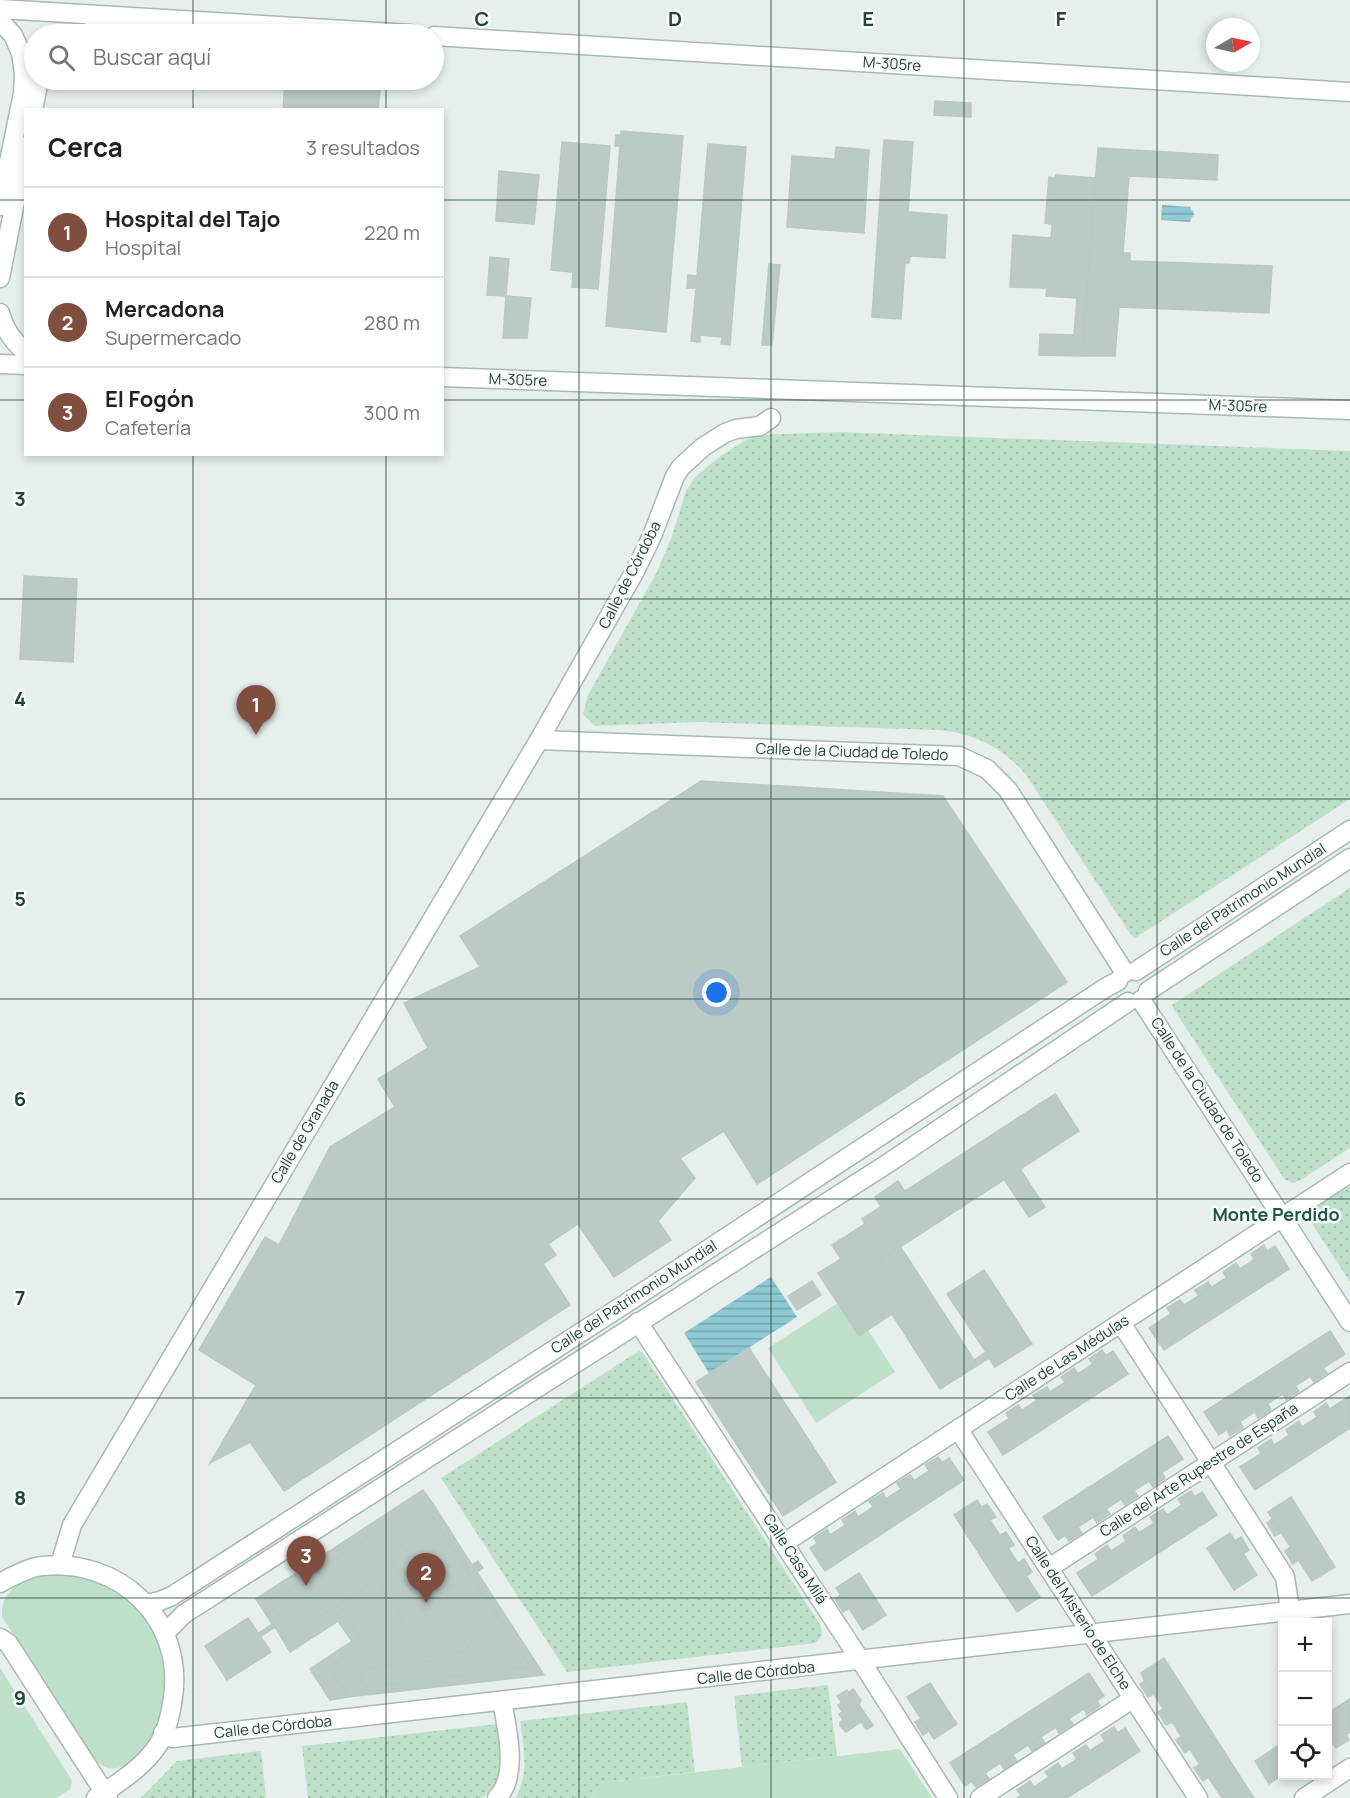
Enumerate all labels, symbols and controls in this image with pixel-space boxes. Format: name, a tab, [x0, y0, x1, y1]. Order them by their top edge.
text: C	[475, 5, 489, 32]
text: D	[668, 5, 682, 32]
text: E	[862, 5, 874, 32]
text: F	[1056, 5, 1067, 32]
north arrow	[1206, 18, 1260, 72]
search box	[24, 24, 444, 90]
icon: search	[45, 41, 78, 74]
text: Buscar aquí	[93, 42, 211, 72]
street label: M-305re	[862, 51, 922, 76]
text: Cerca	[48, 129, 123, 165]
text: 3 resultados	[306, 134, 420, 161]
text: Hospital del Tajo	[105, 204, 280, 234]
text: 1	[63, 219, 72, 246]
text: 220 m	[364, 219, 420, 246]
text: Hospital	[105, 234, 181, 261]
text: Mercadona	[105, 294, 224, 324]
text: 2	[62, 309, 73, 336]
text: 280 m	[364, 309, 420, 336]
text: Supermercado	[105, 324, 241, 351]
street label: M-305re	[488, 368, 548, 391]
text: El Fogón	[105, 384, 194, 414]
street label: M-305re	[1208, 394, 1268, 417]
text: 3	[62, 399, 73, 426]
text: 300 m	[364, 399, 420, 426]
text: Cafetería	[105, 414, 191, 441]
text: 3	[14, 485, 26, 512]
street label: Calle de Córdoba	[593, 517, 666, 632]
text: 4	[14, 685, 26, 712]
pin: 1	[236, 686, 276, 735]
street label: Calle de la Ciudad de Toledo	[755, 738, 949, 765]
street label: Calle del Patrimonio Mundial	[1155, 838, 1330, 961]
text: 5	[14, 885, 26, 912]
your location	[702, 978, 731, 1007]
street label: Calle de la Ciudad de Toledo	[1146, 1013, 1269, 1186]
street label: Calle de Granada	[265, 1076, 344, 1187]
text: 6	[14, 1085, 26, 1112]
district label: Monte Perdido	[1212, 1202, 1340, 1226]
street label: Calle del Patrimonio Mundial	[546, 1235, 721, 1358]
text: 7	[15, 1284, 25, 1311]
street label: Calle de Las Médulas	[1001, 1309, 1133, 1406]
street label: Calle del Arte Rupestre de España	[1095, 1397, 1302, 1542]
text: 8	[14, 1484, 26, 1511]
street label: Calle Casa Milá	[758, 1509, 833, 1608]
street label: Calle del Misterio de Elche	[1021, 1532, 1136, 1694]
pin: 3	[286, 1536, 326, 1586]
pin: 2	[406, 1554, 446, 1603]
map controls	[1278, 1618, 1332, 1780]
button: +	[1278, 1618, 1332, 1672]
street label: Calle de Córdoba	[696, 1656, 816, 1689]
button: −	[1278, 1672, 1332, 1726]
text: 9	[14, 1684, 26, 1711]
street label: Calle de Córdoba	[213, 1710, 333, 1743]
button: locate	[1278, 1726, 1332, 1780]

